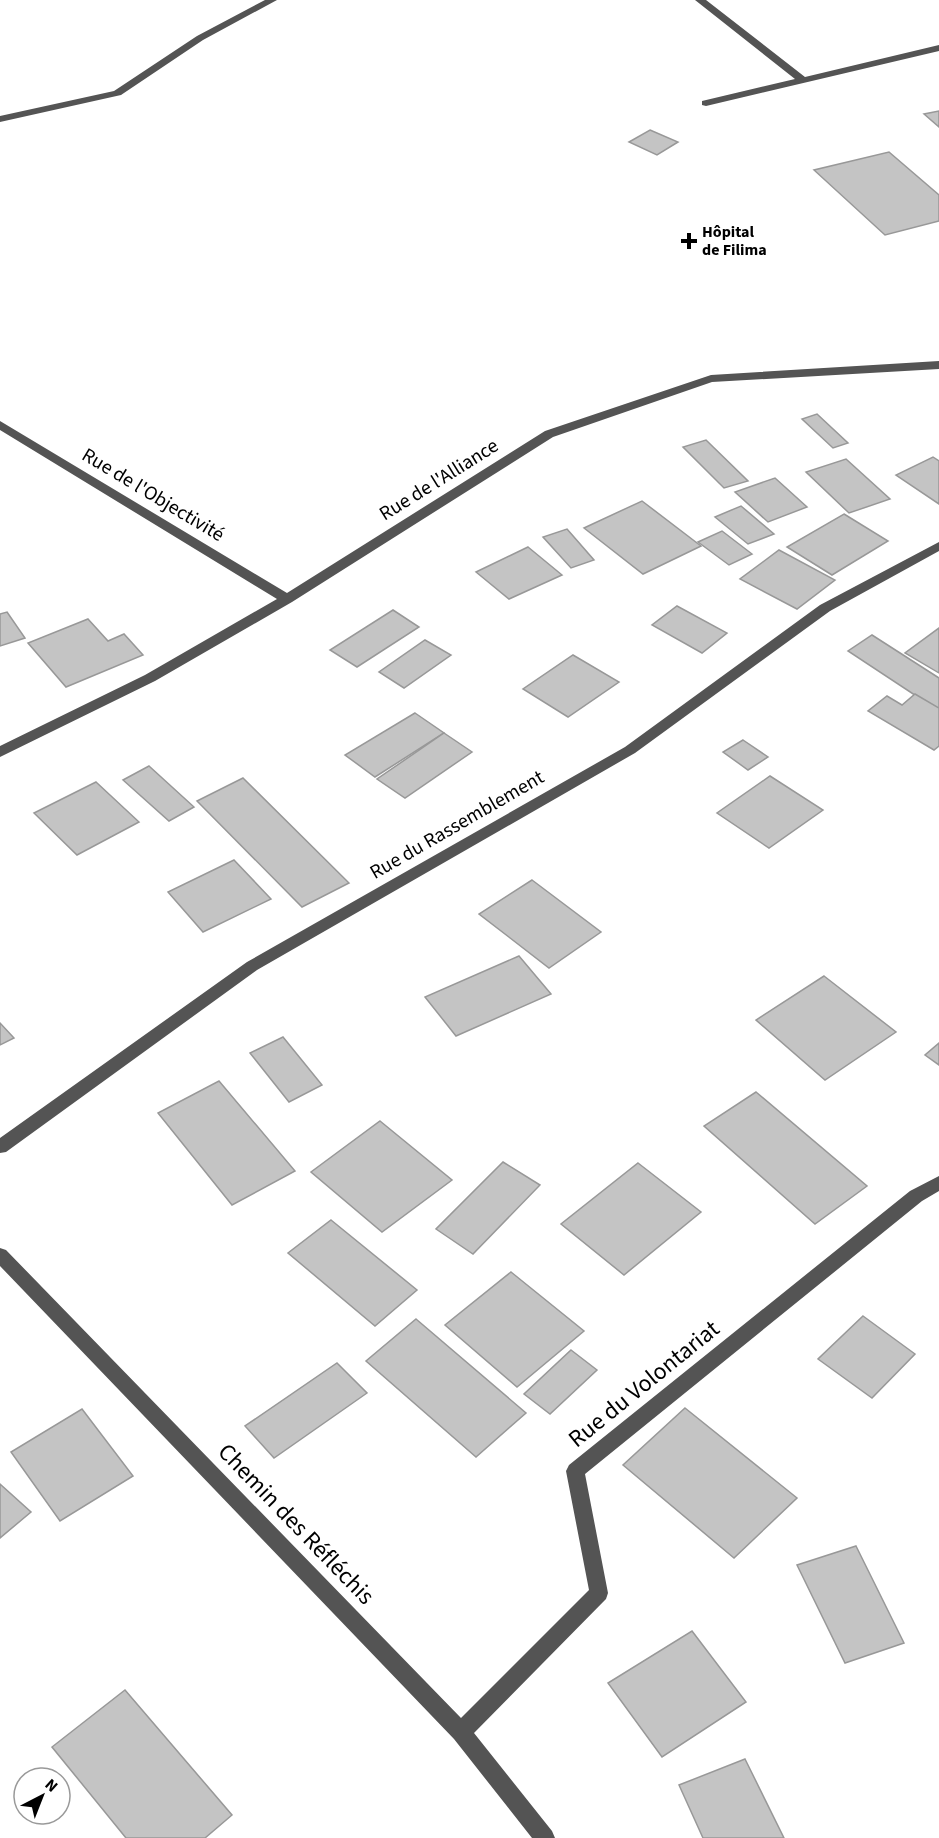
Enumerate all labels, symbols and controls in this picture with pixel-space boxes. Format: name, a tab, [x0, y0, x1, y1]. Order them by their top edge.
place label: Hôpital de Filima	[702, 221, 767, 261]
marker: Hôpital de Filima	[680, 232, 698, 250]
street label: Rue de l'Alliance	[374, 432, 504, 528]
street label: Rue de l'Objectivité	[76, 441, 230, 549]
street label: Rue du Rassemblement	[365, 763, 550, 886]
street label: Rue du Volontariat	[561, 1312, 727, 1456]
street label: Chemin des Réfléchis	[210, 1435, 382, 1613]
north arrow	[12, 1766, 72, 1826]
text: N	[40, 1774, 63, 1797]

